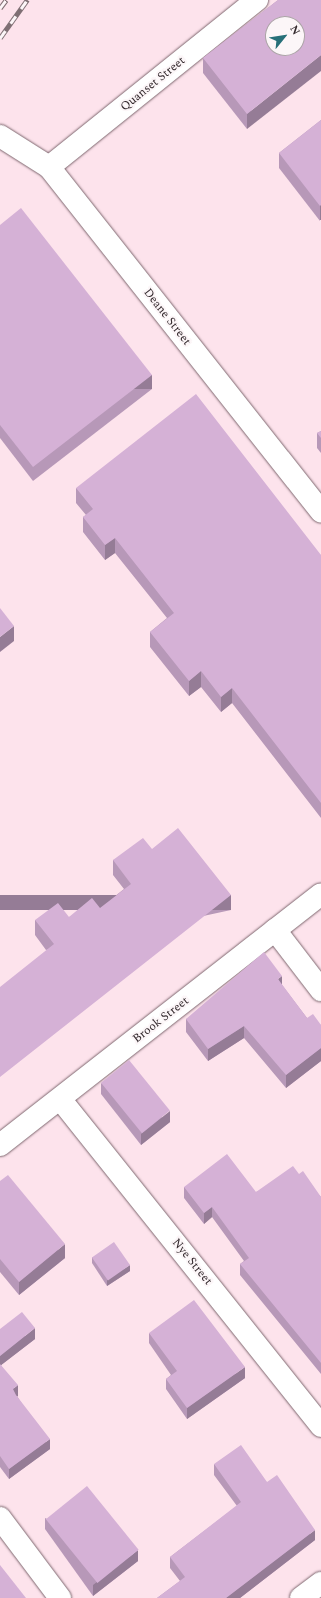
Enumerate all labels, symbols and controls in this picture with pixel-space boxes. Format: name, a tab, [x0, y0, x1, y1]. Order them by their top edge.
north arrow	[265, 16, 305, 56]
text: N	[285, 22, 305, 38]
street label: Quanset Street	[118, 54, 188, 114]
street label: Deane Street	[140, 286, 194, 348]
street label: Brook Street	[130, 994, 192, 1046]
street label: Nye Street	[169, 1236, 215, 1288]

